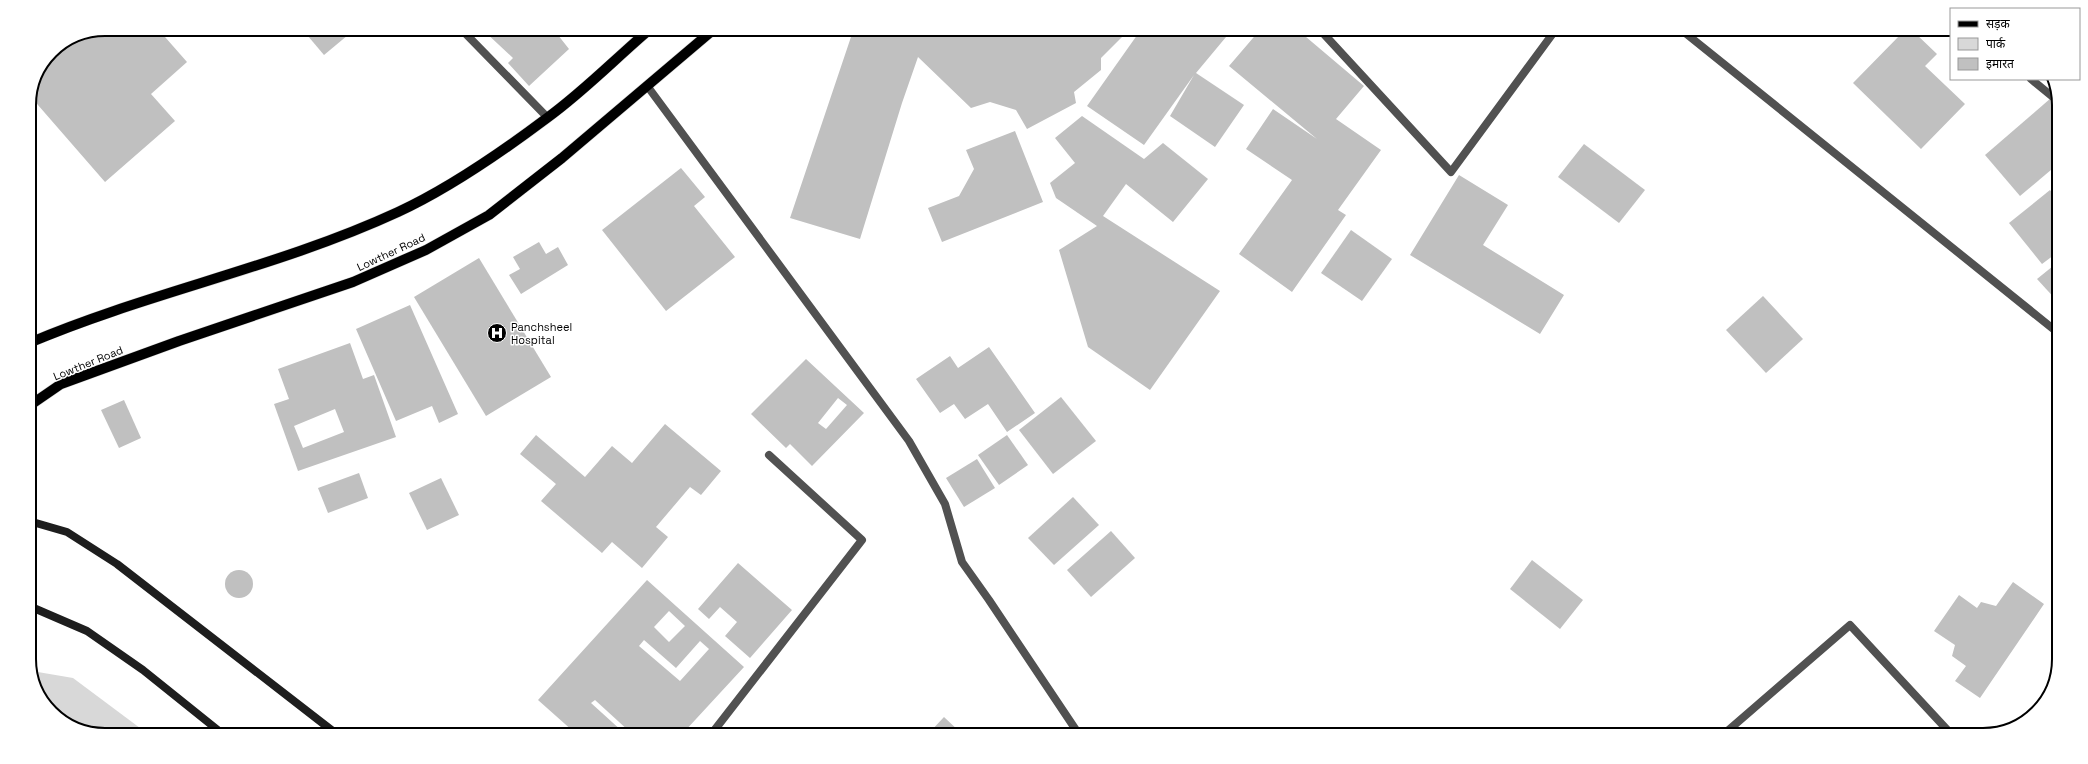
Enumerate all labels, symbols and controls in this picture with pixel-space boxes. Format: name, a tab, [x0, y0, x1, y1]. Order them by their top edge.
legend	[1950, 8, 2080, 80]
text: सड़क	[1986, 16, 2011, 32]
text: पार्क	[1986, 36, 2006, 52]
text: इमारत	[1986, 56, 2015, 72]
street label: Lowther Road	[355, 230, 427, 274]
place label: Panchsheel Hospital	[511, 320, 572, 347]
hospital icon: Panchsheel Hospital	[486, 322, 508, 344]
street label: Lowther Road	[51, 343, 125, 383]

